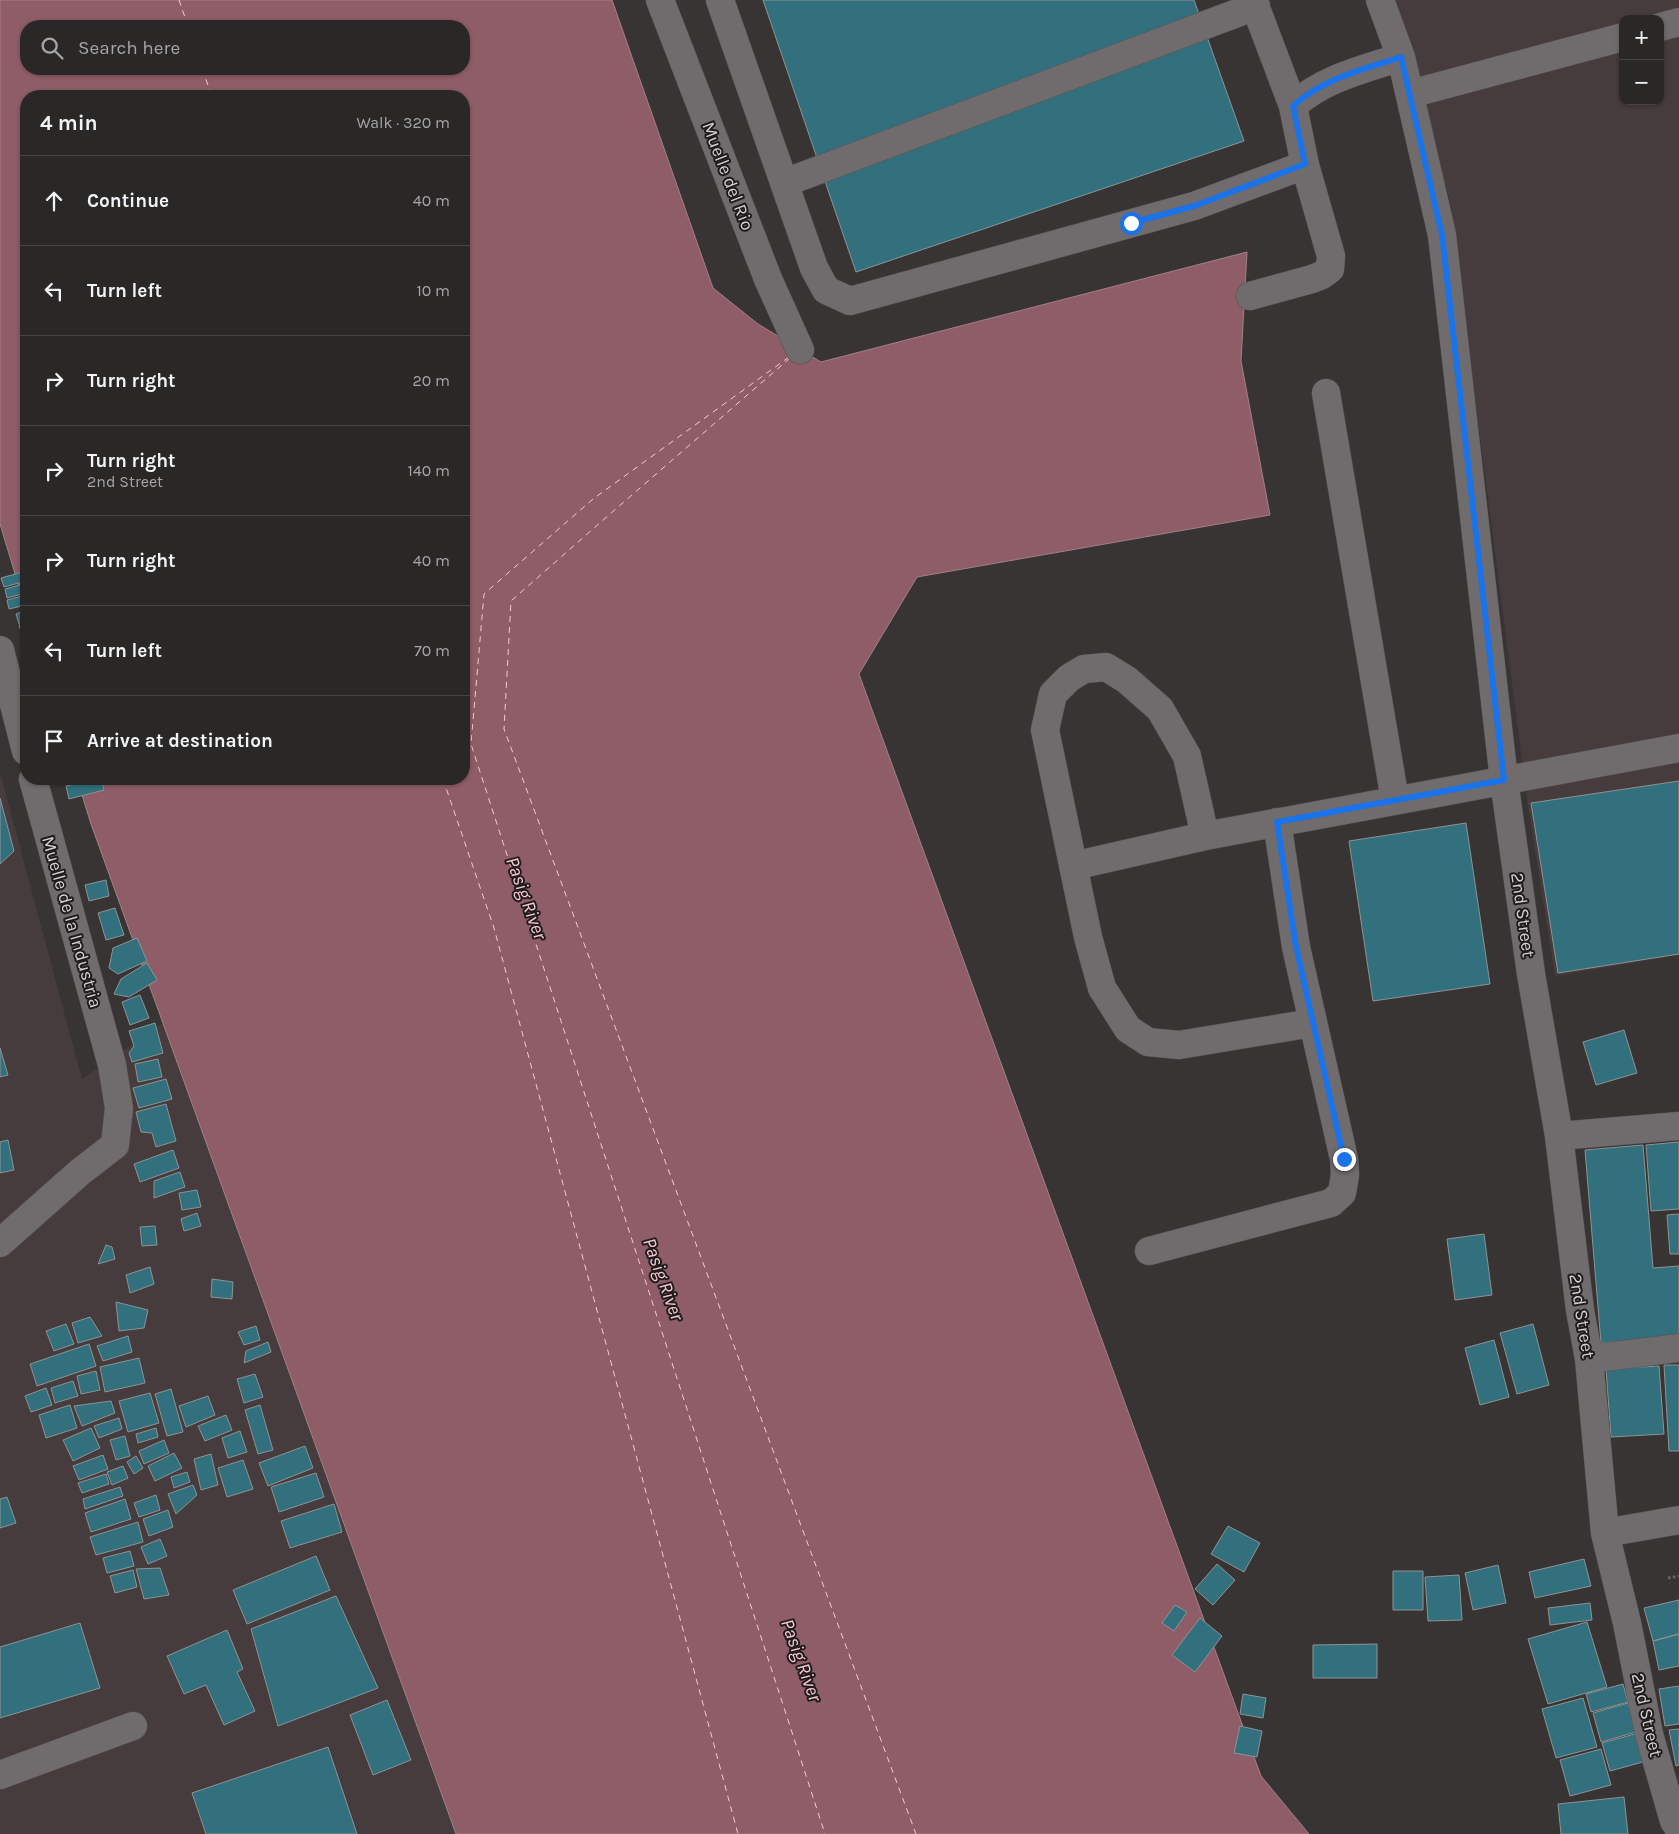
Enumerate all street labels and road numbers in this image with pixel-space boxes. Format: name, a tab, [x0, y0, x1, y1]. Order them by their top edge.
street label: Muelle del Rio	[697, 119, 759, 233]
street label: Muelle de la Industria	[37, 833, 107, 1011]
street label: 2nd Street	[1506, 871, 1540, 959]
street label: 2nd Street	[1564, 1272, 1600, 1360]
street label: 2nd Street	[1627, 1671, 1667, 1759]

